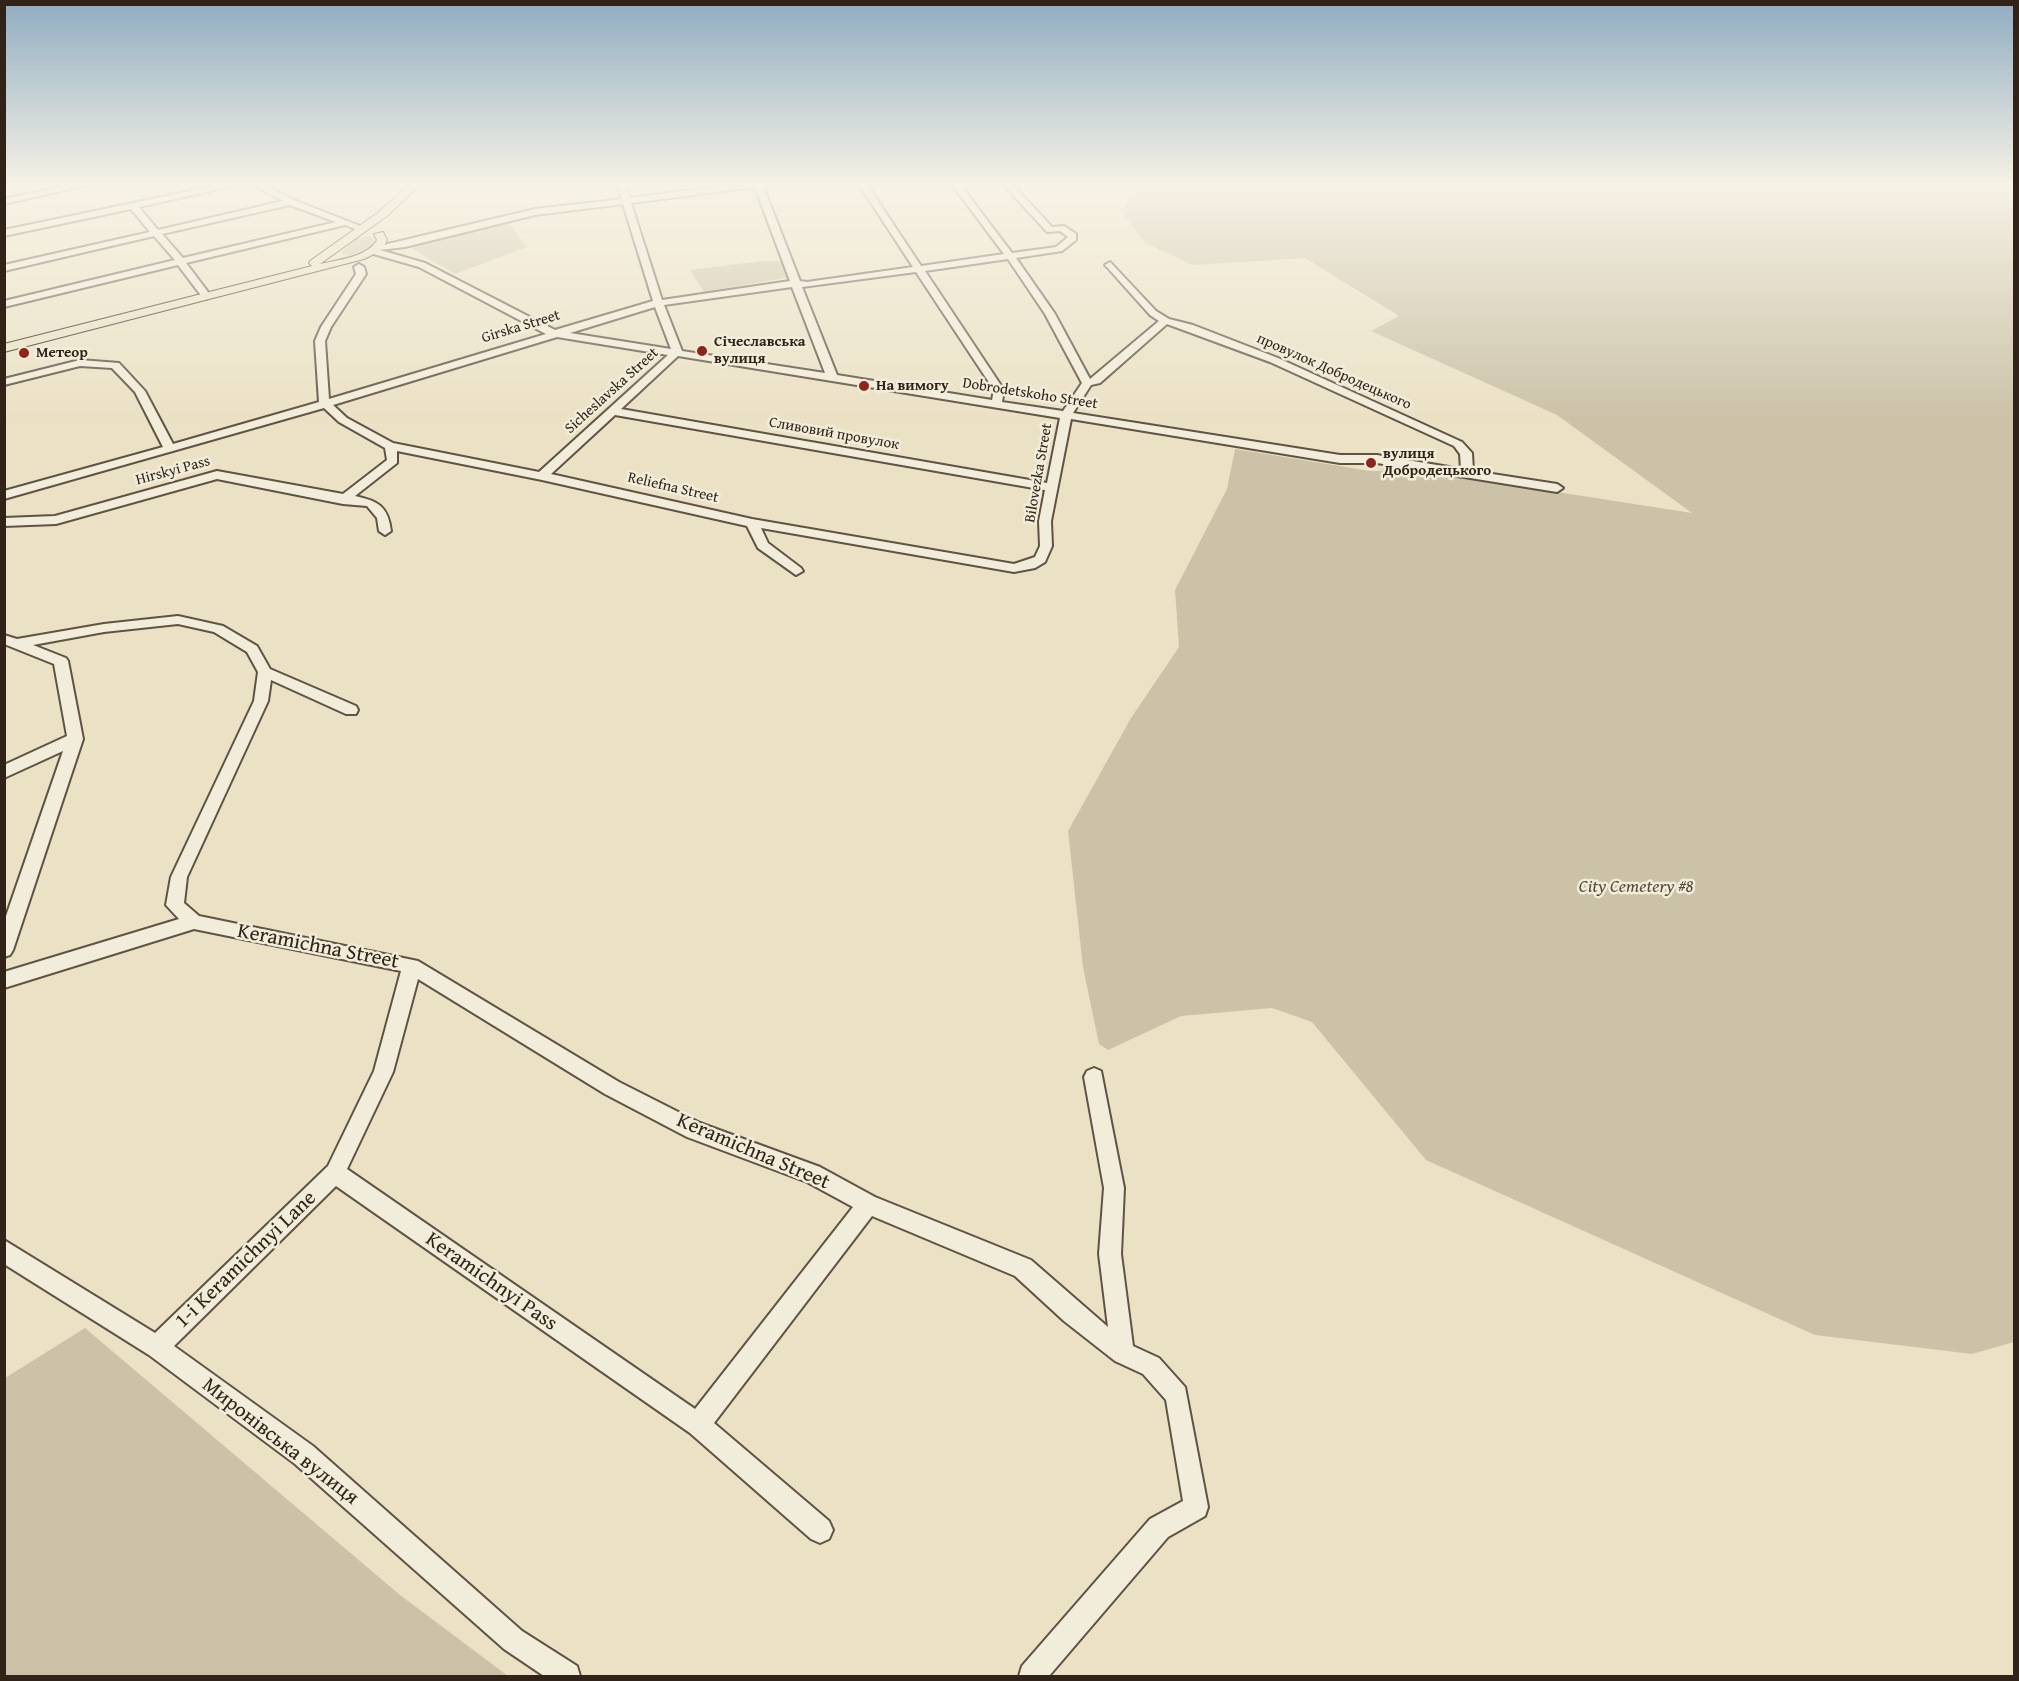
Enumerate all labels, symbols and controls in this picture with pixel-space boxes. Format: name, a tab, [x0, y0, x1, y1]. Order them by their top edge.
street label: Girska Street	[480, 307, 562, 347]
street label: провулок Добродецького	[1254, 330, 1414, 414]
place label: Січеславська вулиця	[714, 333, 806, 368]
place label: Метеор	[36, 344, 88, 362]
street label: Sicheslavska Street	[561, 344, 663, 438]
marker: Січеславська вулиця	[695, 344, 709, 358]
marker: Метеор	[17, 346, 31, 360]
street label: Dobrodetskoho Street	[961, 374, 1099, 414]
place label: На вимогу	[876, 377, 949, 395]
marker: На вимогу	[857, 379, 871, 393]
street label: Сливовий провулок	[768, 414, 900, 454]
street label: Bilovezka Street	[1021, 422, 1057, 524]
place label: вулиця Добродецького	[1383, 445, 1491, 480]
street label: Hirskyi Pass	[134, 452, 212, 490]
marker: вулиця Добродецького	[1364, 456, 1378, 470]
street label: Reliefna Street	[626, 469, 720, 507]
park label: City Cemetery #8	[1579, 876, 1693, 898]
street label: Keramichna Street	[235, 919, 401, 975]
street label: Keramichna Street	[673, 1108, 833, 1196]
street label: 1-i Keramichnyi Lane	[170, 1186, 322, 1334]
street label: Keramichnyi Pass	[420, 1227, 562, 1337]
street label: Миронівська вулиця	[197, 1373, 363, 1511]

